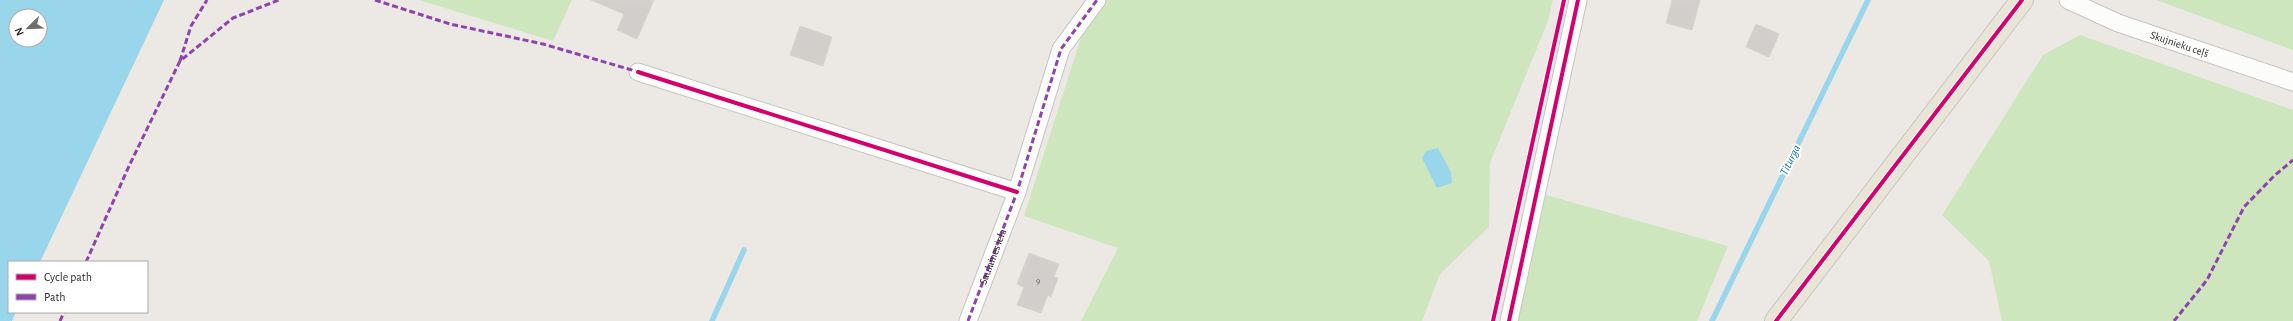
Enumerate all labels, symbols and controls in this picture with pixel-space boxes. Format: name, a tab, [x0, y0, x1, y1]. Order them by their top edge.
north arrow	[8, 8, 48, 48]
text: N	[13, 26, 26, 37]
street label: Skujnieku ceļš	[2149, 29, 2210, 59]
water label: Titurga	[1778, 143, 1802, 177]
street label: Saulaines iela	[977, 227, 1008, 286]
legend	[8, 261, 148, 313]
text: Cycle path	[44, 271, 92, 284]
house number: 9	[1036, 277, 1040, 286]
text: Path	[44, 291, 66, 303]

